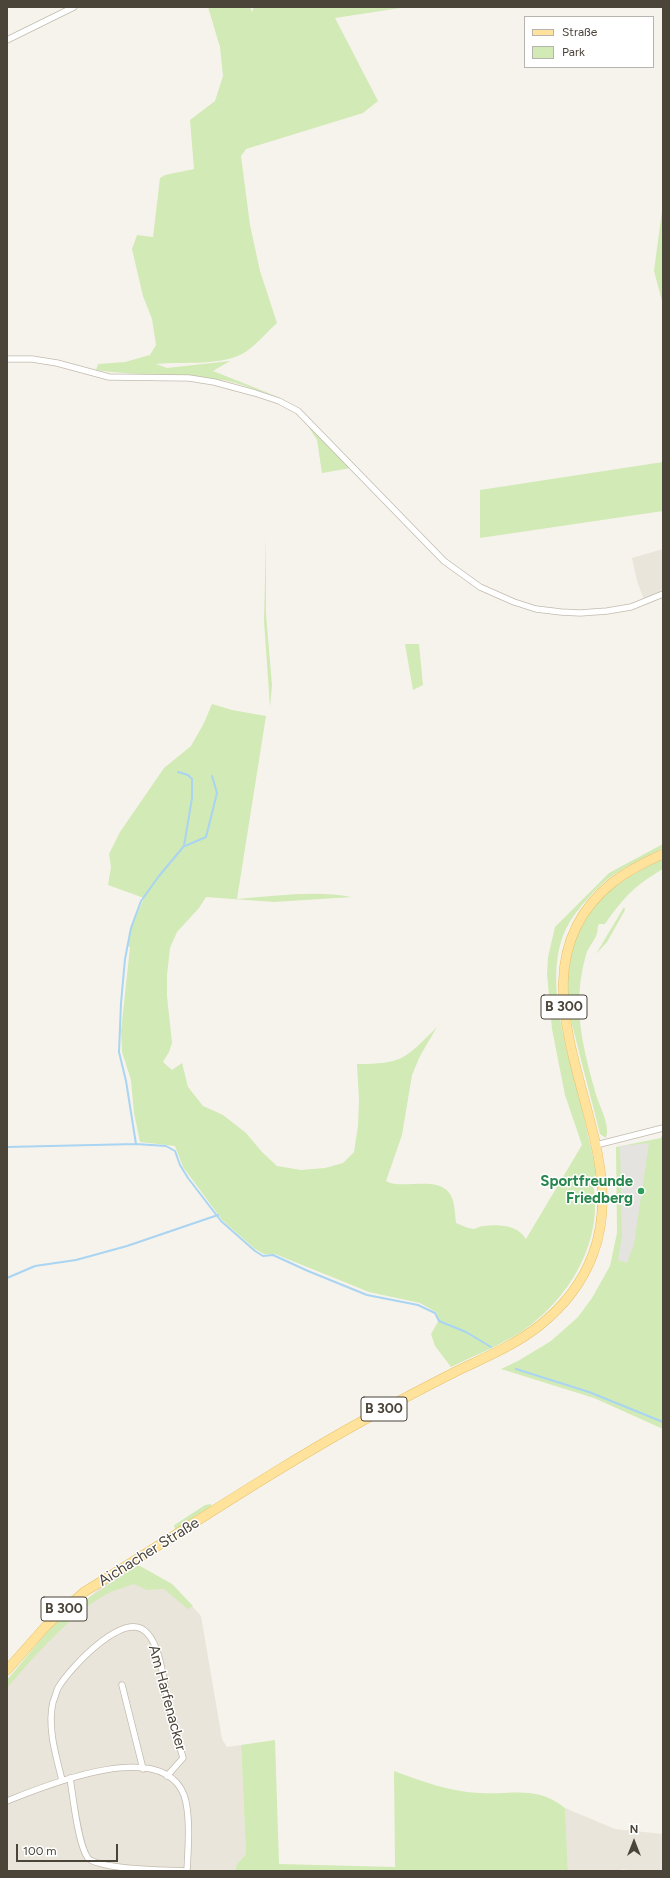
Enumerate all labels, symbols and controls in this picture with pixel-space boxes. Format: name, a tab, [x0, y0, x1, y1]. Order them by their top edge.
legend	[524, 16, 654, 68]
text: Straße	[562, 25, 597, 39]
text: Park	[562, 45, 585, 59]
road number: B 300	[541, 995, 587, 1019]
place label: Sportfreunde Friedberg	[540, 1173, 633, 1208]
marker: Sportfreunde Friedberg	[636, 1186, 646, 1196]
road number: B 300	[361, 1397, 407, 1421]
street label: Aichacher Straße	[95, 1514, 203, 1590]
road number: B 300	[41, 1597, 87, 1621]
street label: Am Harfenacker	[144, 1643, 190, 1753]
north arrow	[614, 1822, 654, 1862]
text: N	[630, 1823, 638, 1836]
scale bar	[18, 1836, 120, 1862]
text: 100 m	[23, 1844, 57, 1858]

